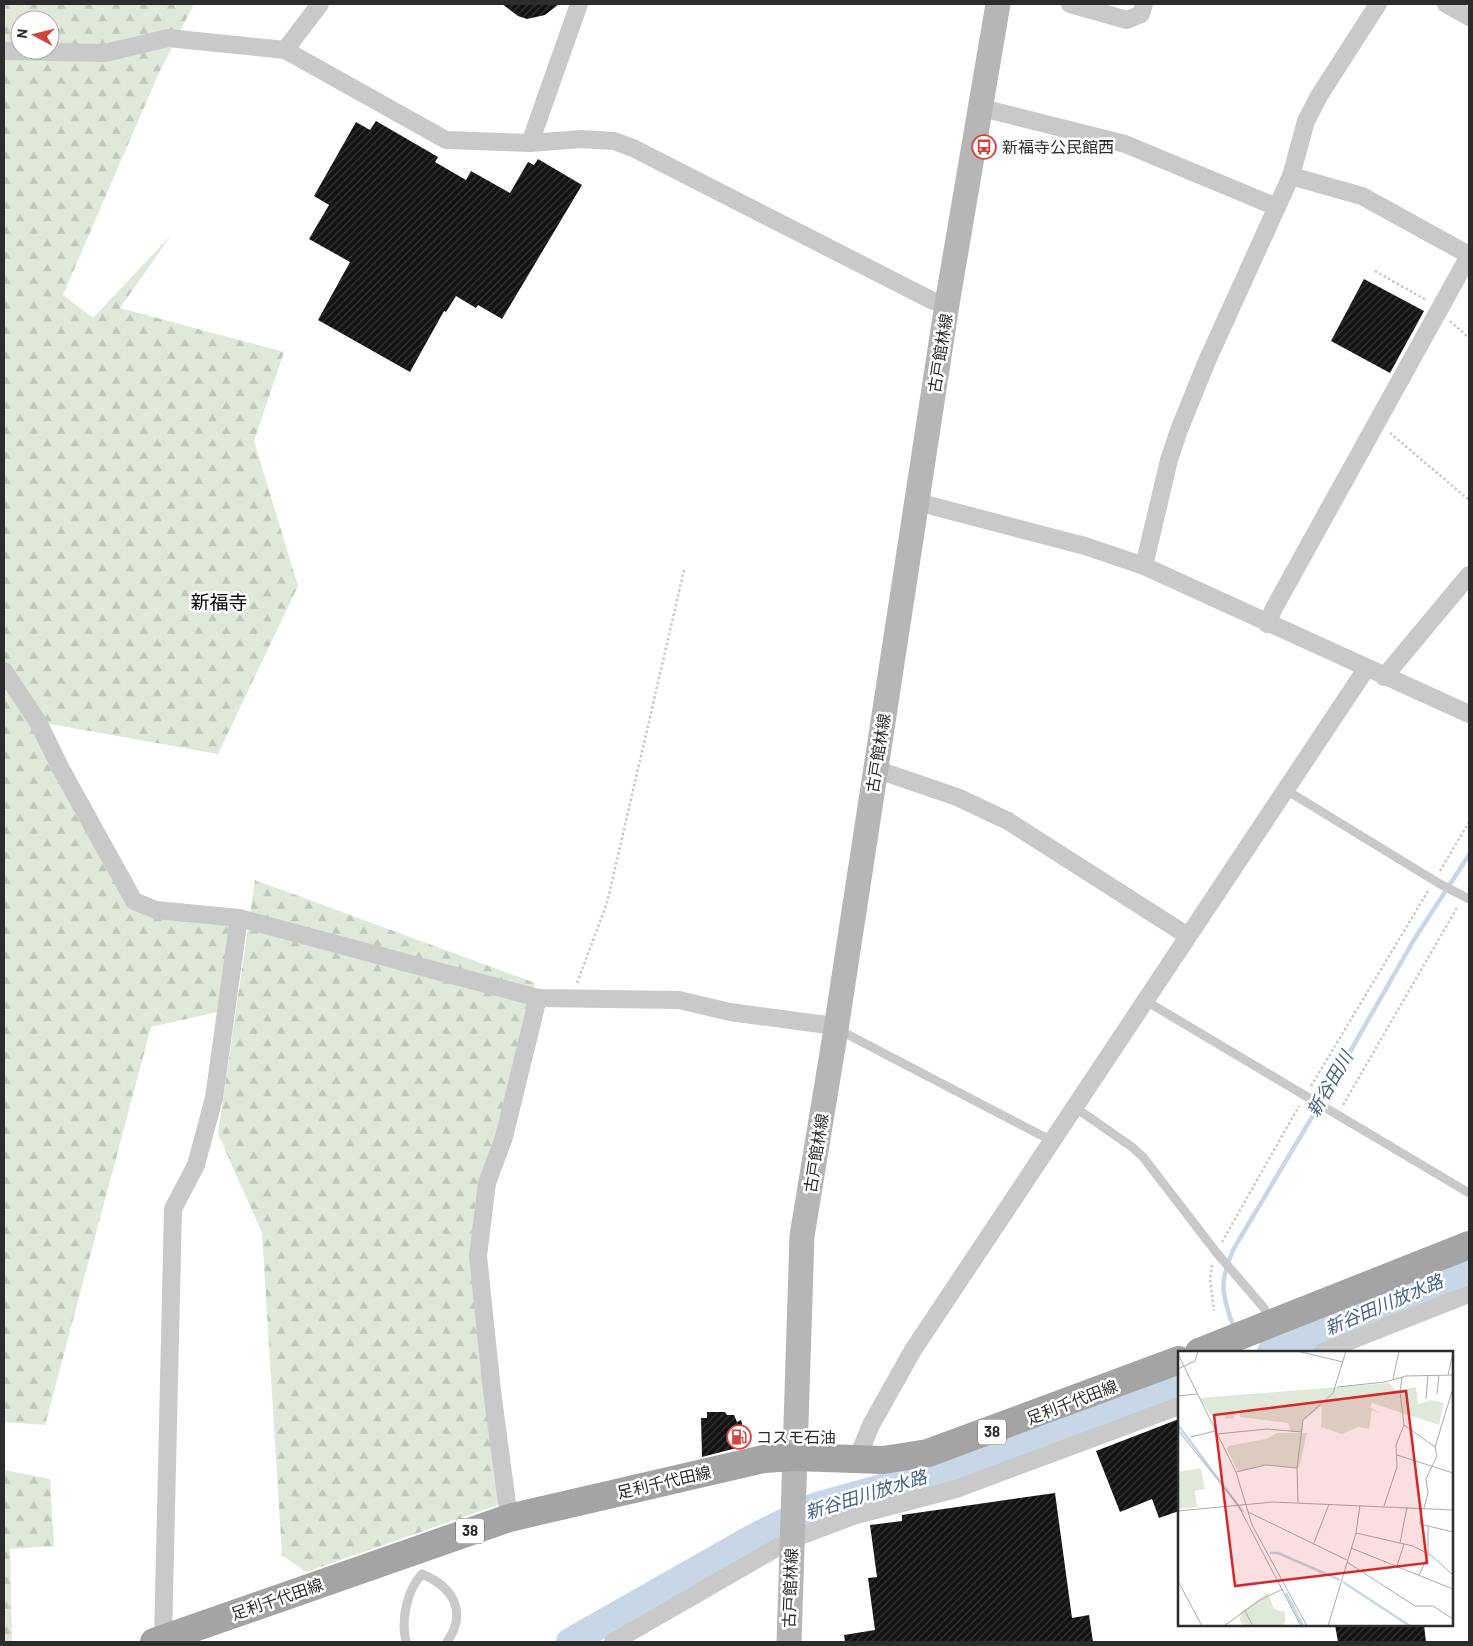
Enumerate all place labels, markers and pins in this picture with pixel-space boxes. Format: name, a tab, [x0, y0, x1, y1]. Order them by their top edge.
bus stop icon: 新福寺公民館西	[971, 134, 997, 160]
place label: 新福寺公民館西	[1002, 137, 1114, 156]
fuel station icon: コスモ石油	[726, 1424, 752, 1450]
place label: コスモ石油	[756, 1427, 836, 1446]

